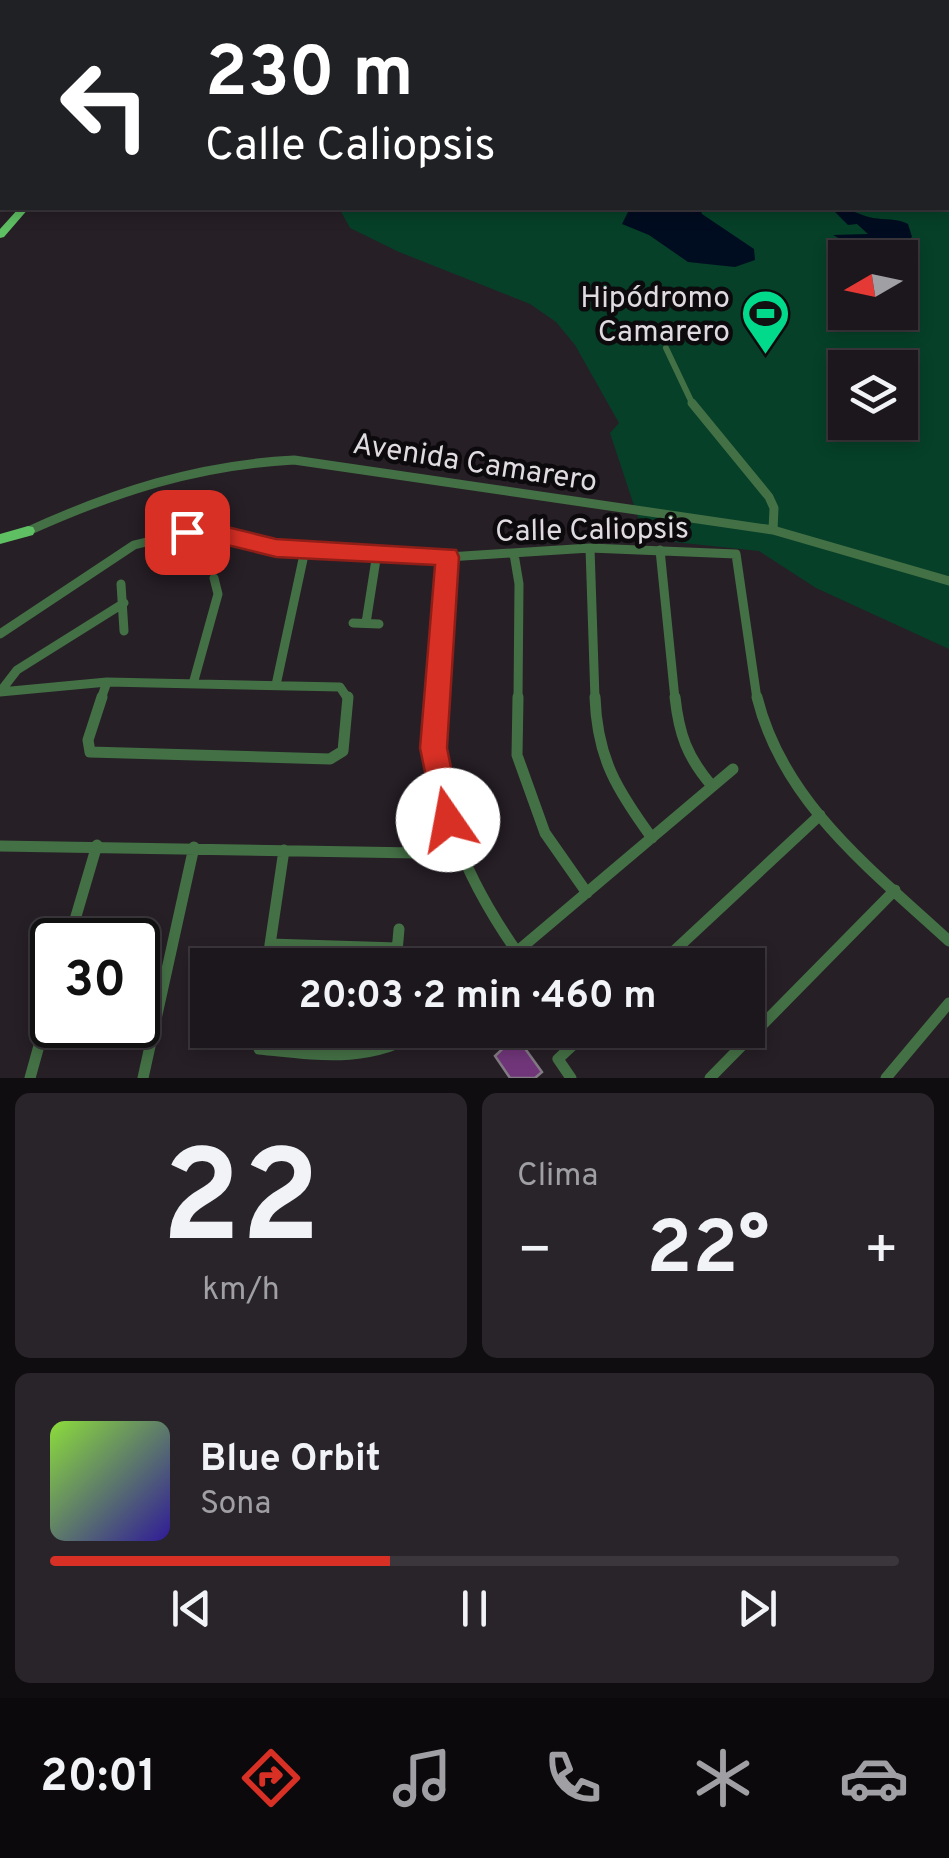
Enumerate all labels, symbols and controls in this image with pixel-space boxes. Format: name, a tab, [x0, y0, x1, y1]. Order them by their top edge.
text: 230 m	[205, 32, 414, 121]
icon: left	[40, 40, 170, 170]
text: Calle Caliopsis	[205, 119, 496, 176]
north arrow	[828, 240, 918, 330]
map controls	[828, 240, 918, 440]
place label: Hipódromo Camarero	[580, 281, 730, 352]
sports icon: Hipódromo Camarero	[739, 288, 791, 356]
button: layers	[828, 350, 918, 440]
street label: Avenida Camarero	[350, 427, 600, 502]
pin	[145, 490, 230, 575]
icon: arrive	[160, 505, 215, 560]
street label: Calle Caliopsis	[495, 511, 689, 552]
position arrow	[396, 768, 500, 872]
speed limit sign: 30	[30, 918, 160, 1048]
text: 20:03 · 2 min · 460 m	[298, 973, 657, 1022]
text: 22	[162, 1123, 321, 1288]
text: Clima	[517, 1157, 598, 1197]
text: 22°	[647, 1205, 769, 1300]
text: −	[517, 1218, 552, 1288]
text: +	[864, 1218, 899, 1288]
text: km/h	[202, 1271, 280, 1311]
text: Blue Orbit	[200, 1436, 381, 1485]
text: Sona	[200, 1485, 271, 1525]
icon: previous	[164, 1581, 219, 1636]
icon: pause	[447, 1581, 502, 1636]
icon: next	[730, 1581, 785, 1636]
icon: directions	[236, 1743, 306, 1813]
icon: music	[387, 1743, 457, 1813]
icon: phone	[538, 1743, 608, 1813]
icon: climate	[688, 1743, 758, 1813]
icon: car	[839, 1743, 909, 1813]
text: 20:01	[40, 1750, 156, 1807]

